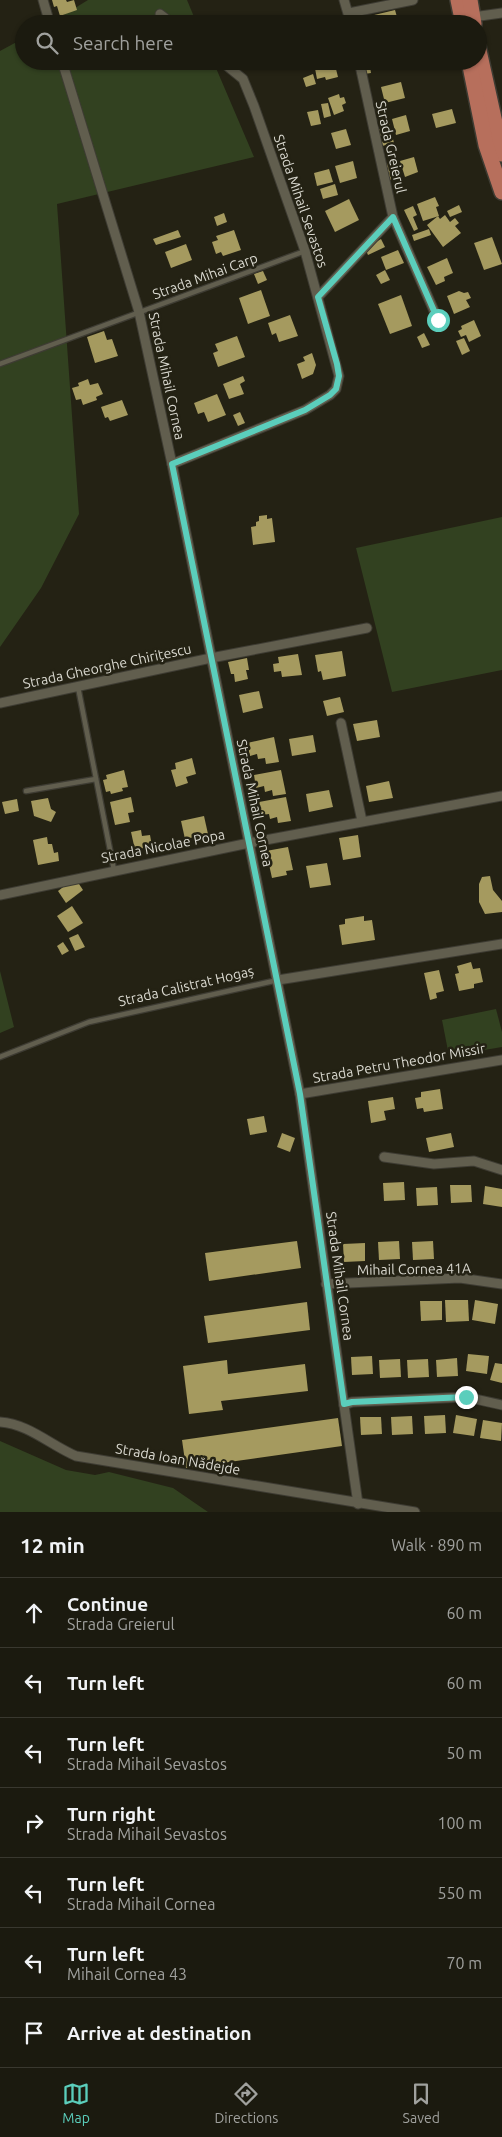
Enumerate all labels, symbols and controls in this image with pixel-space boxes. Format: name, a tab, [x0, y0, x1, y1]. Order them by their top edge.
search box	[15, 15, 487, 70]
icon: search	[33, 29, 61, 57]
text: Search here	[73, 32, 173, 54]
street label: Strada Greierul	[373, 99, 409, 195]
street label: Strada Mihail Sevastos	[271, 132, 331, 270]
street label: Strada Mihai Carp	[150, 250, 260, 302]
route start	[427, 309, 450, 332]
street label: Strada Mihail Cornea	[146, 311, 188, 441]
street label: Strada Gheorghe Chirițescu	[21, 640, 193, 692]
street label: Strada Mihail Cornea	[234, 738, 276, 868]
street label: Strada Nicolae Popa	[100, 826, 226, 866]
street label: Strada Calistrat Hogaș	[117, 963, 255, 1009]
street label: Strada Petru Theodor Missir	[312, 1040, 487, 1086]
street label: Strada Mihail Cornea	[323, 1211, 357, 1341]
street label: Mihail Cornea 41A	[357, 1260, 471, 1278]
route end	[455, 1386, 478, 1409]
street label: Strada Ioan Nădejde	[114, 1440, 242, 1478]
text: 12 min	[20, 1533, 85, 1557]
text: Walk · 890 m	[391, 1536, 482, 1554]
text: Continue	[67, 1593, 148, 1615]
icon: ahead	[20, 1599, 48, 1627]
text: 60 m	[446, 1604, 482, 1622]
text: Strada Greierul	[67, 1615, 175, 1633]
icon: left	[20, 1669, 48, 1697]
text: Turn left	[67, 1672, 145, 1694]
text: 60 m	[446, 1674, 482, 1692]
text: Turn left	[67, 1733, 145, 1755]
icon: left	[20, 1739, 48, 1767]
text: 50 m	[446, 1744, 482, 1762]
text: Strada Mihail Sevastos	[67, 1755, 227, 1773]
text: Turn right	[67, 1803, 155, 1825]
icon: right	[20, 1809, 48, 1837]
text: 100 m	[437, 1814, 482, 1832]
text: Strada Mihail Sevastos	[67, 1825, 227, 1843]
text: Turn left	[67, 1873, 145, 1895]
icon: left	[20, 1879, 48, 1907]
text: 550 m	[437, 1884, 482, 1902]
text: Strada Mihail Cornea	[67, 1895, 216, 1913]
text: Turn left	[67, 1943, 145, 1965]
icon: left	[20, 1949, 48, 1977]
text: 70 m	[446, 1954, 482, 1972]
text: Mihail Cornea 43	[67, 1965, 187, 1983]
icon: arrive	[20, 2019, 48, 2047]
text: Arrive at destination	[67, 2022, 252, 2044]
tab: Map	[62, 2080, 90, 2126]
tab: Directions	[214, 2080, 278, 2126]
tab: Saved	[403, 2080, 440, 2126]

